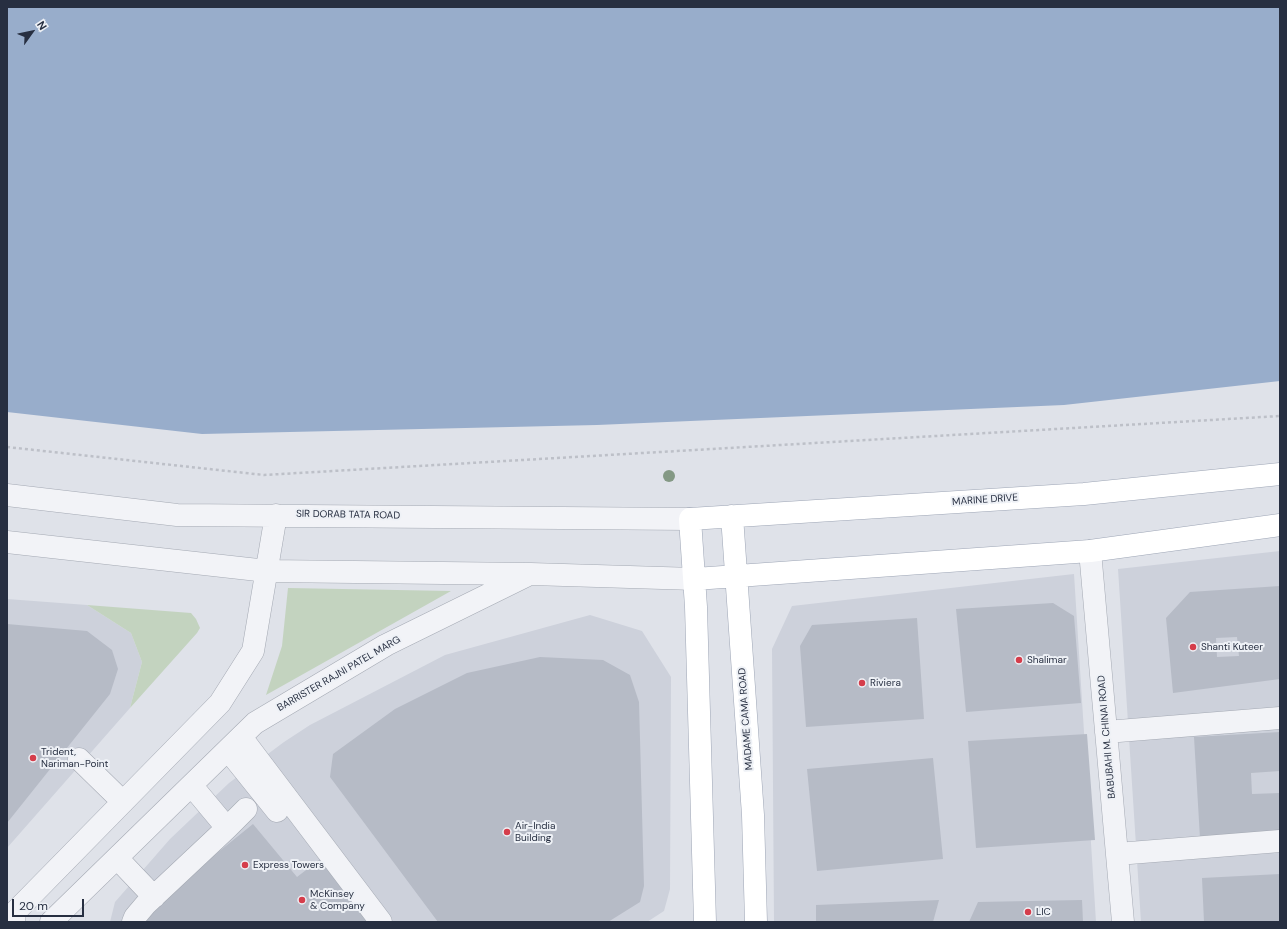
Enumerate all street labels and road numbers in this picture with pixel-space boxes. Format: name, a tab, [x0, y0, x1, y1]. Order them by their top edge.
street label: MARINE DRIVE	[952, 492, 1018, 508]
street label: SIR DORAB TATA ROAD	[296, 508, 400, 522]
street label: BARRISTER RAJNI PATEL MARG	[275, 634, 403, 714]
street label: MADAME CAMA ROAD	[736, 667, 756, 771]
street label: BABUBAHI M. CHINAI ROAD	[1096, 675, 1118, 799]

